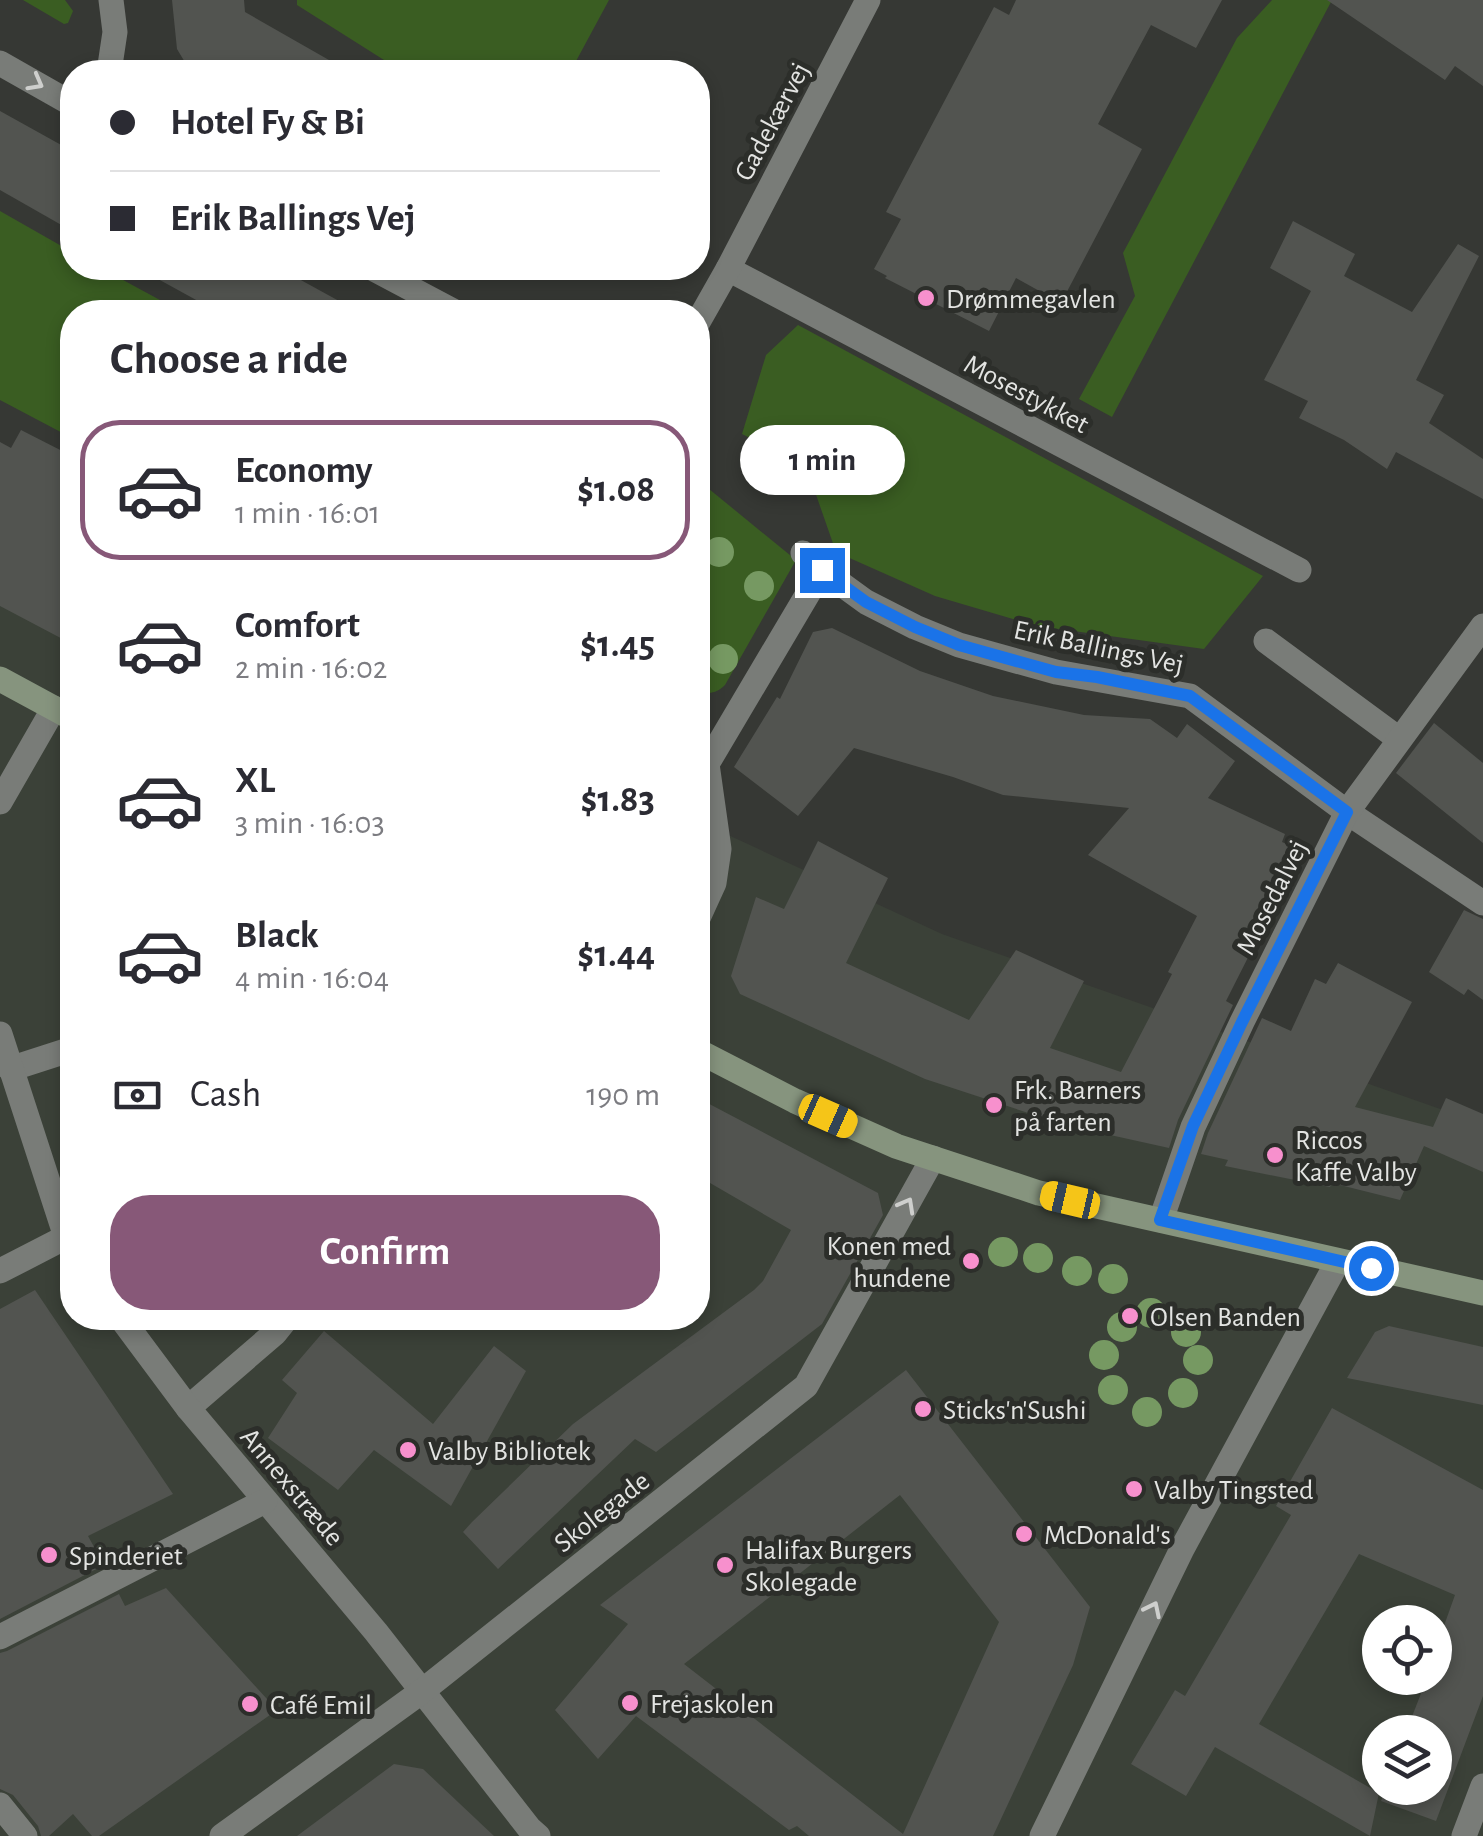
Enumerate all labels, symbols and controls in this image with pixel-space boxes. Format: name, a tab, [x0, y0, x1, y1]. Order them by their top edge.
street label: Gadekærvej	[730, 58, 815, 186]
one-way arrow	[26, 71, 44, 91]
text: Hotel Fy & Bi	[170, 104, 365, 142]
text: Erik Ballings Vej	[170, 200, 416, 238]
place label: Drømmegavlen	[946, 286, 1116, 314]
marker: Drømmegavlen	[915, 287, 937, 309]
text: Choose a ride	[110, 337, 348, 382]
street label: Mosestykket	[959, 350, 1093, 439]
callout: 1 min	[740, 425, 904, 495]
text: 1 min	[789, 444, 856, 476]
icon: car	[115, 445, 205, 535]
text: Economy	[235, 452, 373, 490]
text: $1.08	[577, 471, 655, 509]
text: 1 min · 16:01	[235, 497, 380, 529]
route end	[800, 548, 845, 593]
icon: car	[115, 600, 205, 690]
text: Comfort	[235, 607, 360, 645]
street label: Erik Ballings Vej	[1011, 616, 1186, 680]
text: $1.45	[580, 626, 655, 664]
text: 2 min · 16:02	[235, 652, 387, 684]
icon: car	[115, 755, 205, 845]
text: XL	[235, 762, 275, 800]
text: $1.83	[580, 781, 655, 819]
text: 3 min · 16:03	[235, 807, 385, 839]
street label: Mosedalvej	[1232, 836, 1314, 960]
icon: car	[115, 910, 205, 1000]
text: Black	[235, 917, 319, 955]
text: $1.44	[577, 936, 655, 974]
text: 4 min · 16:04	[235, 962, 389, 994]
icon: cash	[110, 1068, 165, 1123]
text: Cash	[190, 1076, 261, 1114]
place label: Frk. Barners på farten	[1014, 1077, 1142, 1137]
text: 190 m	[586, 1079, 660, 1111]
car	[794, 1090, 862, 1142]
marker: Frk. Barners på farten	[983, 1094, 1005, 1116]
place label: Riccos Kaffe Valby	[1295, 1127, 1417, 1187]
marker: Riccos Kaffe Valby	[1264, 1144, 1286, 1166]
car	[1037, 1179, 1103, 1221]
button: Confirm	[110, 1195, 660, 1310]
one-way arrow	[894, 1198, 914, 1216]
place label: Konen med hundene	[827, 1233, 951, 1293]
route start	[1349, 1246, 1394, 1291]
marker: Konen med hundene	[960, 1250, 982, 1272]
place label: Olsen Banden	[1150, 1304, 1301, 1332]
marker: Olsen Banden	[1119, 1305, 1141, 1327]
place label: Sticks'n'Sushi	[943, 1397, 1086, 1425]
marker: Sticks'n'Sushi	[912, 1398, 934, 1420]
street label: Annexstræde	[234, 1423, 348, 1551]
place label: Valby Bibliotek	[428, 1438, 591, 1466]
marker: Valby Bibliotek	[397, 1439, 419, 1461]
street label: Skolegade	[549, 1467, 655, 1558]
place label: Valby Tingsted	[1154, 1477, 1314, 1505]
marker: Valby Tingsted	[1123, 1478, 1145, 1500]
place label: McDonald's	[1044, 1522, 1171, 1550]
marker: McDonald's	[1013, 1523, 1035, 1545]
place label: Halifax Burgers Skolegade	[745, 1537, 912, 1597]
place label: Spinderiet	[69, 1543, 183, 1571]
marker: Spinderiet	[38, 1544, 60, 1566]
marker: Halifax Burgers Skolegade	[714, 1554, 736, 1576]
one-way arrow	[1141, 1601, 1161, 1619]
map controls	[1362, 1605, 1452, 1805]
button: locate	[1362, 1605, 1452, 1695]
place label: Frejaskolen	[650, 1691, 774, 1719]
place label: Café Emil	[270, 1692, 372, 1720]
marker: Frejaskolen	[619, 1692, 641, 1714]
marker: Café Emil	[239, 1693, 261, 1715]
button: layers	[1362, 1715, 1452, 1805]

